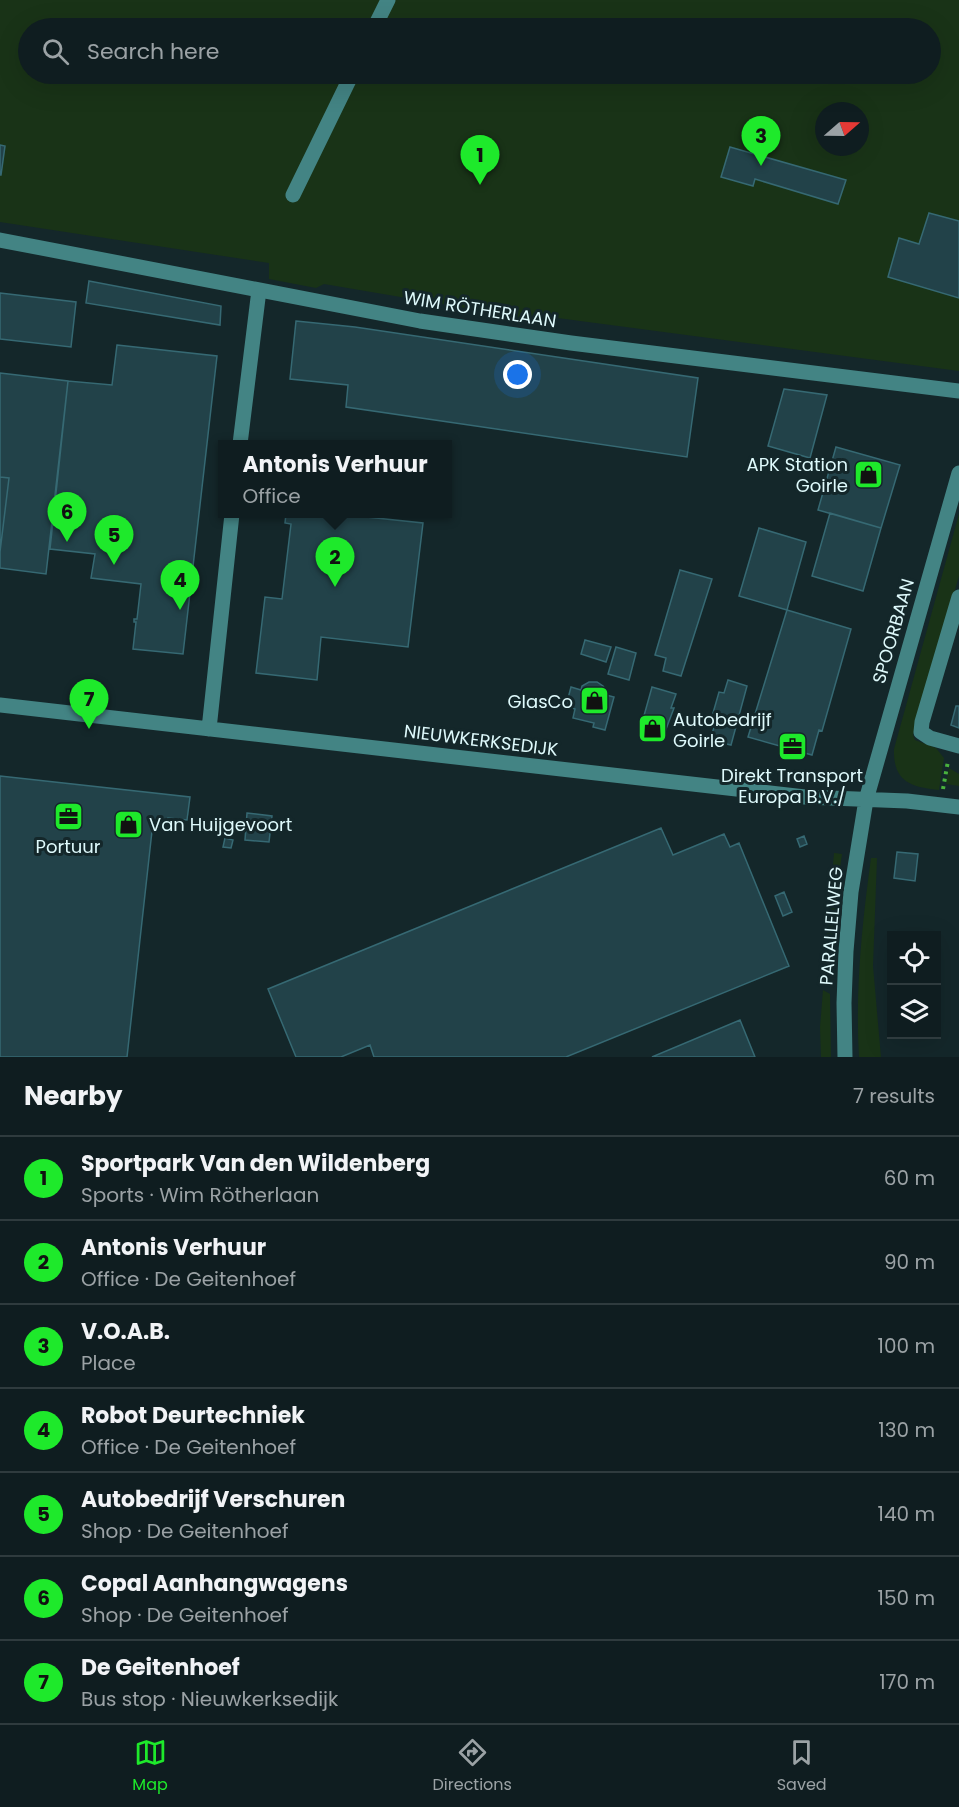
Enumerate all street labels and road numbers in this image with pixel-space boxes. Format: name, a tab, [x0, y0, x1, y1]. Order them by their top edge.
street label: WIM RÖTHERLAAN	[402, 285, 558, 333]
street label: SPOORBAAN	[866, 576, 920, 686]
street label: NIEUWKERKSEDIJK	[403, 718, 560, 762]
street label: PARALLELWEG	[813, 866, 849, 986]

